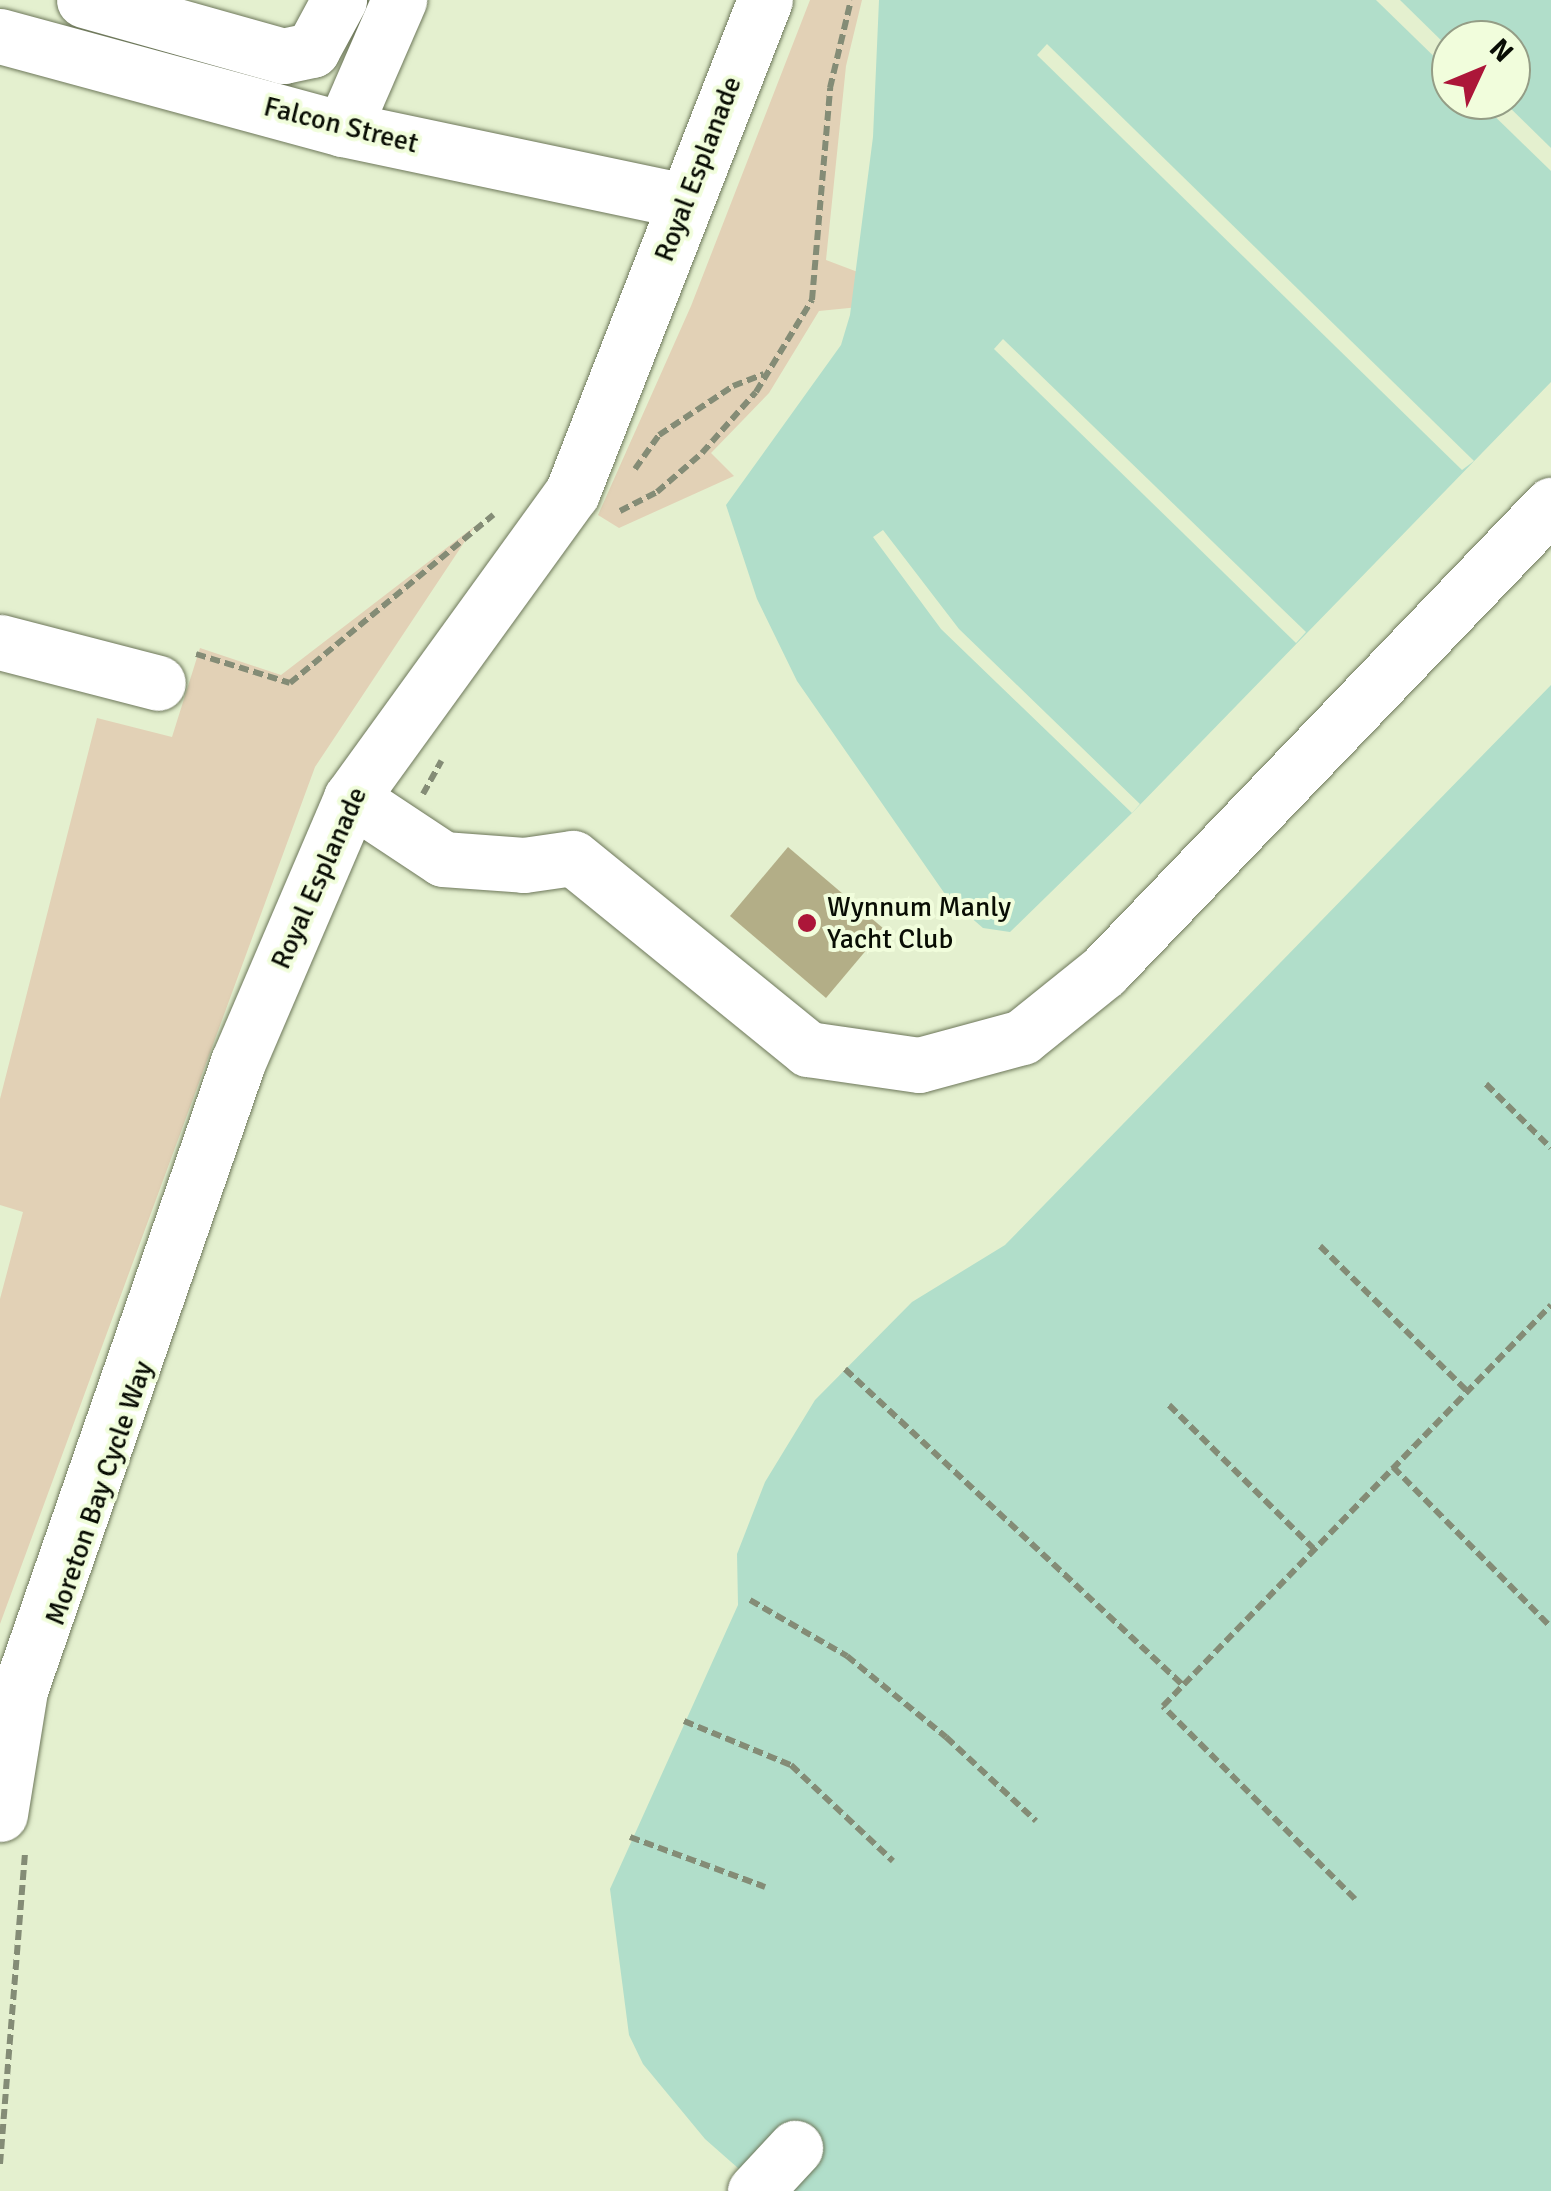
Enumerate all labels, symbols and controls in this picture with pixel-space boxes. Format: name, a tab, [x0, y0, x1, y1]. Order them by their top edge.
north arrow	[1431, 20, 1531, 120]
text: N	[1482, 32, 1520, 69]
street label: Royal Esplanade	[647, 72, 749, 266]
street label: Falcon Street	[260, 90, 422, 160]
street label: Royal Esplanade	[264, 782, 374, 974]
place label: Wynnum Manly Yacht Club	[827, 890, 1011, 956]
marker: Wynnum Manly Yacht Club	[796, 912, 818, 934]
street label: Moreton Bay Cycle Way	[38, 1356, 160, 1630]

